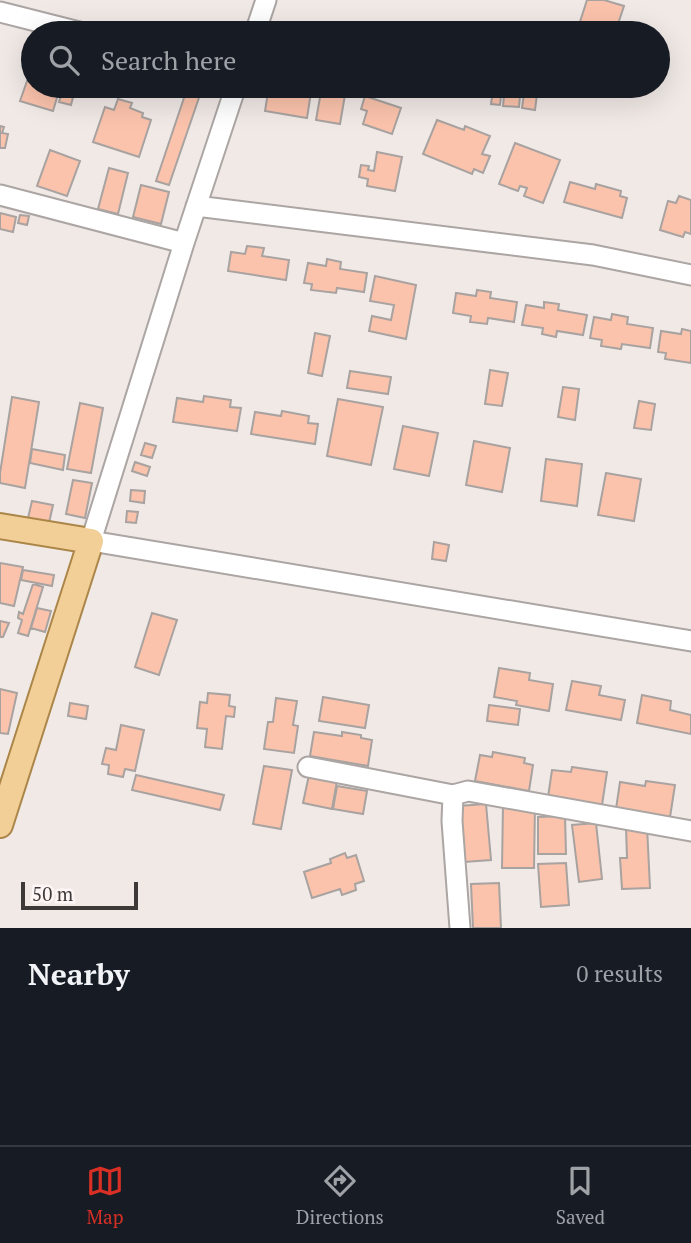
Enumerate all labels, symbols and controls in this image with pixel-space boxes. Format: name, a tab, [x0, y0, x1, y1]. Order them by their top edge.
search box	[21, 21, 670, 98]
icon: search	[45, 41, 83, 79]
text: Search here	[101, 43, 236, 77]
scale bar	[21, 879, 138, 911]
text: 50 m	[32, 881, 73, 906]
text: Nearby	[28, 954, 130, 994]
text: 0 results	[576, 958, 663, 989]
tab: Map	[86, 1162, 124, 1229]
tab: Directions	[296, 1162, 384, 1229]
tab: Saved	[556, 1162, 605, 1229]

